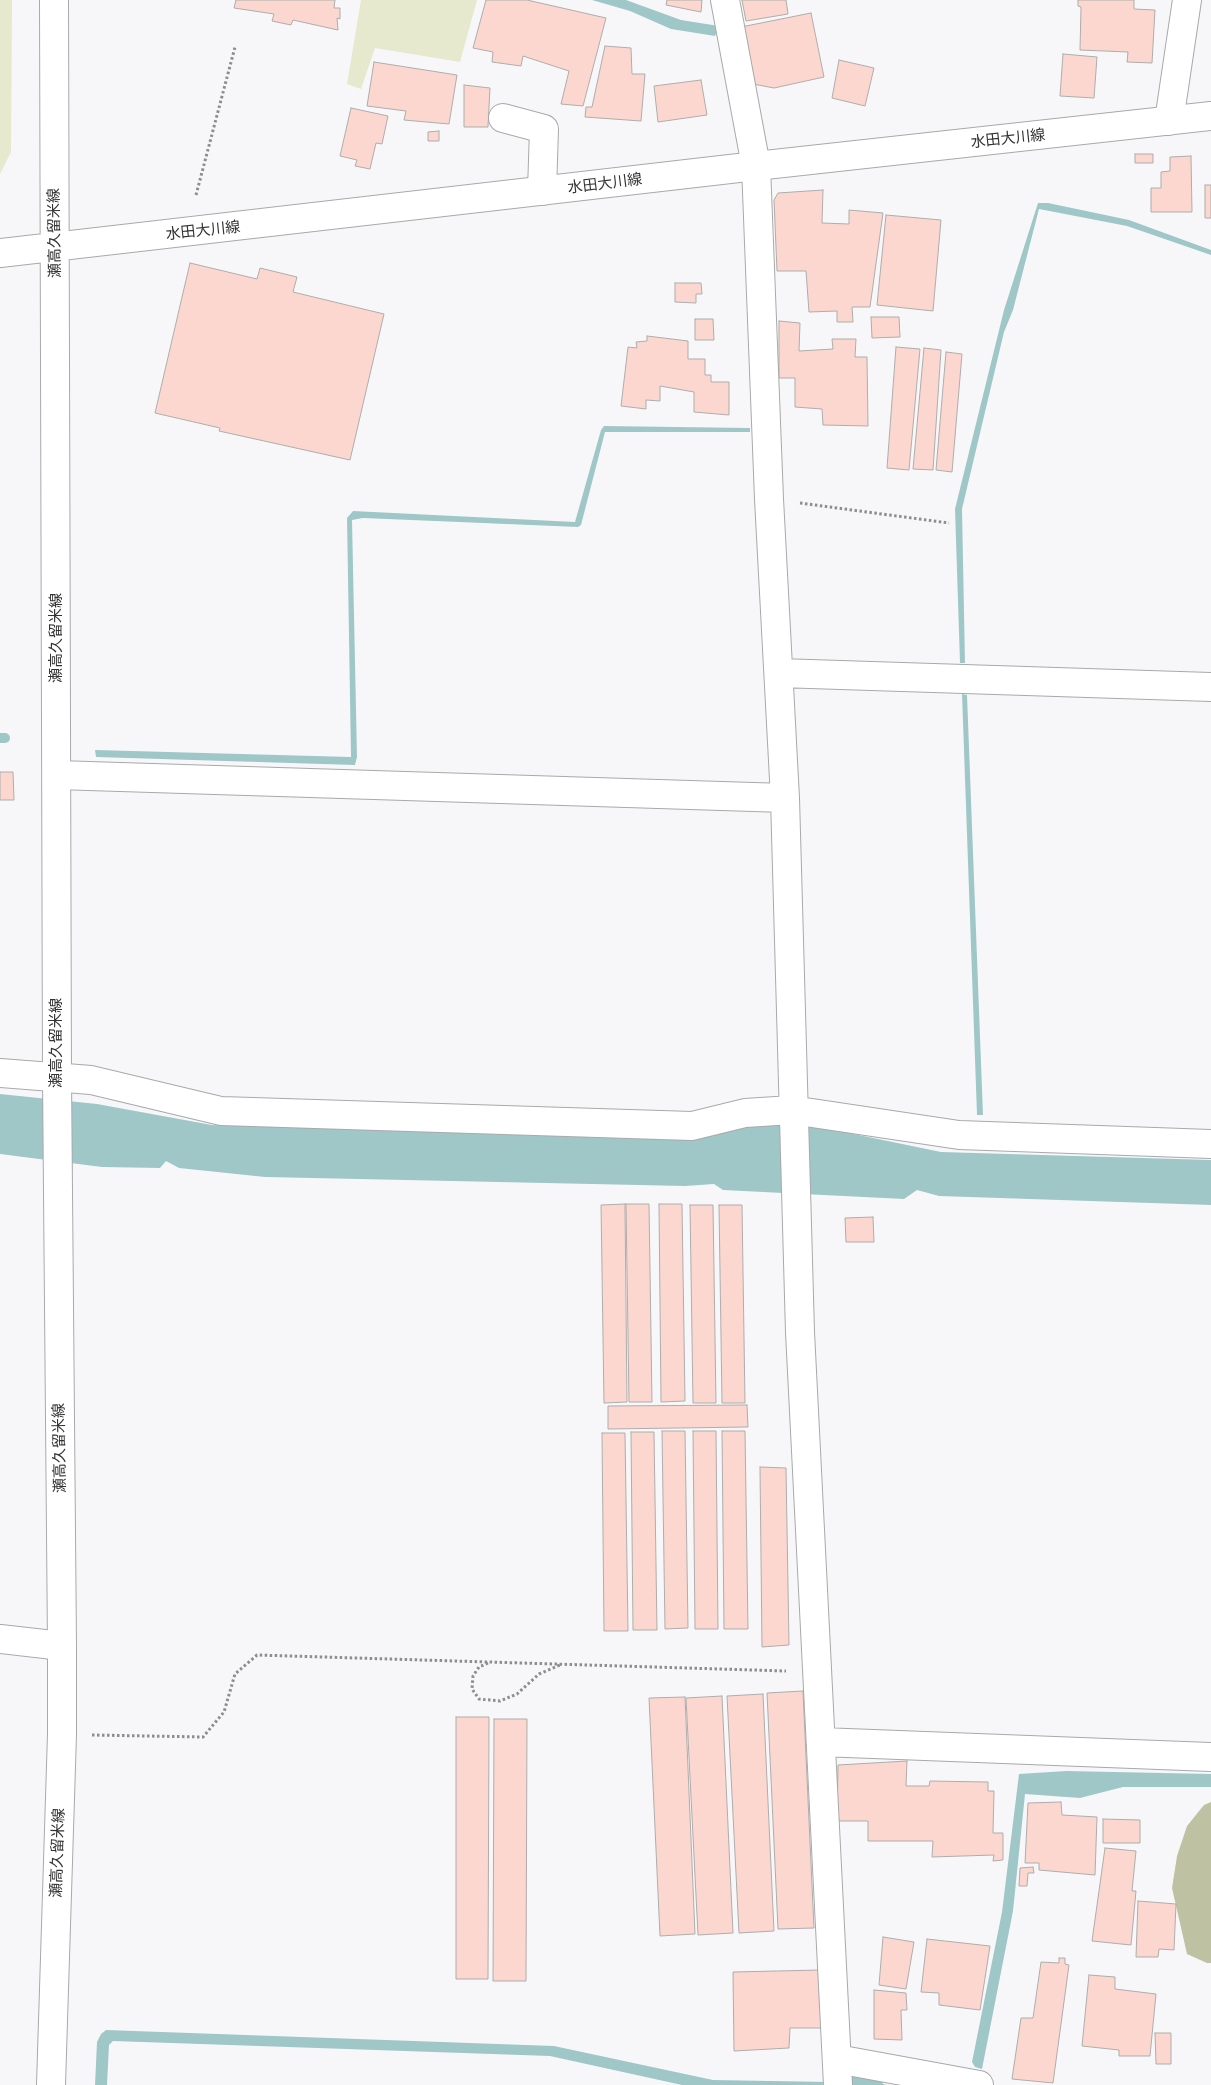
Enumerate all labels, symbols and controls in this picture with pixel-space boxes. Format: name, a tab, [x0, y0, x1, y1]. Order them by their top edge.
street label: 水田大川線	[970, 126, 1046, 152]
street label: 水田大川線	[567, 170, 643, 198]
street label: 瀬高久留米線	[45, 188, 65, 278]
street label: 水田大川線	[165, 218, 241, 244]
street label: 瀬高久留米線	[48, 593, 66, 683]
street label: 瀬高久留米線	[48, 998, 66, 1088]
street label: 瀬高久留米線	[50, 1403, 70, 1493]
street label: 瀬高久留米線	[47, 1808, 69, 1898]

